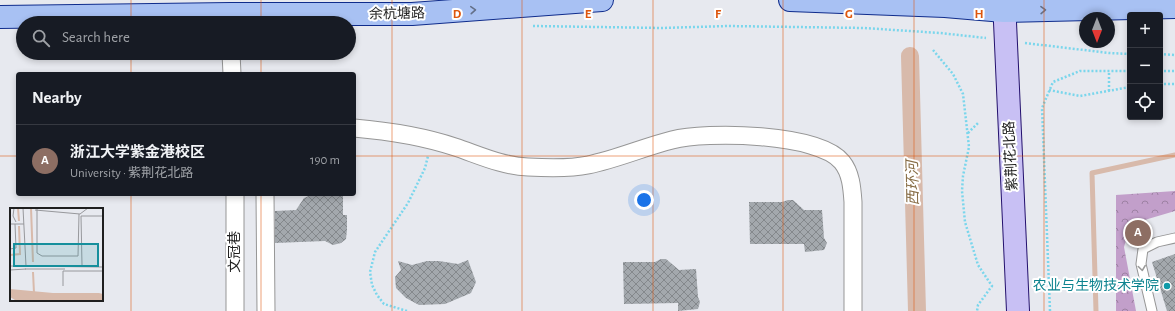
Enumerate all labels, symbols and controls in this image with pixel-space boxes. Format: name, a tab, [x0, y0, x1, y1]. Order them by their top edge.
street label: 余杭塘路	[369, 5, 425, 21]
one-way arrow	[470, 5, 476, 14]
one-way arrow	[1040, 6, 1046, 14]
text: D	[453, 8, 462, 21]
text: E	[585, 8, 592, 21]
text: F	[715, 8, 722, 21]
text: G	[845, 8, 853, 21]
text: H	[974, 8, 984, 21]
north arrow	[1079, 12, 1115, 48]
map controls	[1127, 12, 1163, 120]
button: +	[1127, 12, 1163, 48]
search box	[16, 16, 356, 60]
icon: search	[30, 27, 52, 49]
text: Search here	[62, 30, 130, 45]
button: −	[1127, 48, 1163, 84]
button: locate	[1127, 84, 1163, 120]
text: Nearby	[32, 89, 82, 106]
street label: 紫荆花北路	[1000, 121, 1020, 191]
text: 浙江大学紫金港校区	[70, 145, 205, 160]
text: A	[41, 154, 49, 167]
text: 190 m	[310, 154, 340, 167]
water label: 西环河	[904, 157, 921, 206]
text: University · 紫荆花北路	[70, 167, 193, 180]
your location	[634, 190, 654, 210]
inset map	[10, 208, 103, 301]
pin: A	[1125, 218, 1151, 248]
street label: 文冠巷	[227, 231, 242, 273]
one-way arrow	[1137, 265, 1146, 271]
place label: 农业与生物技术学院	[1033, 277, 1159, 293]
marker: 农业与生物技术学院	[1162, 281, 1172, 291]

